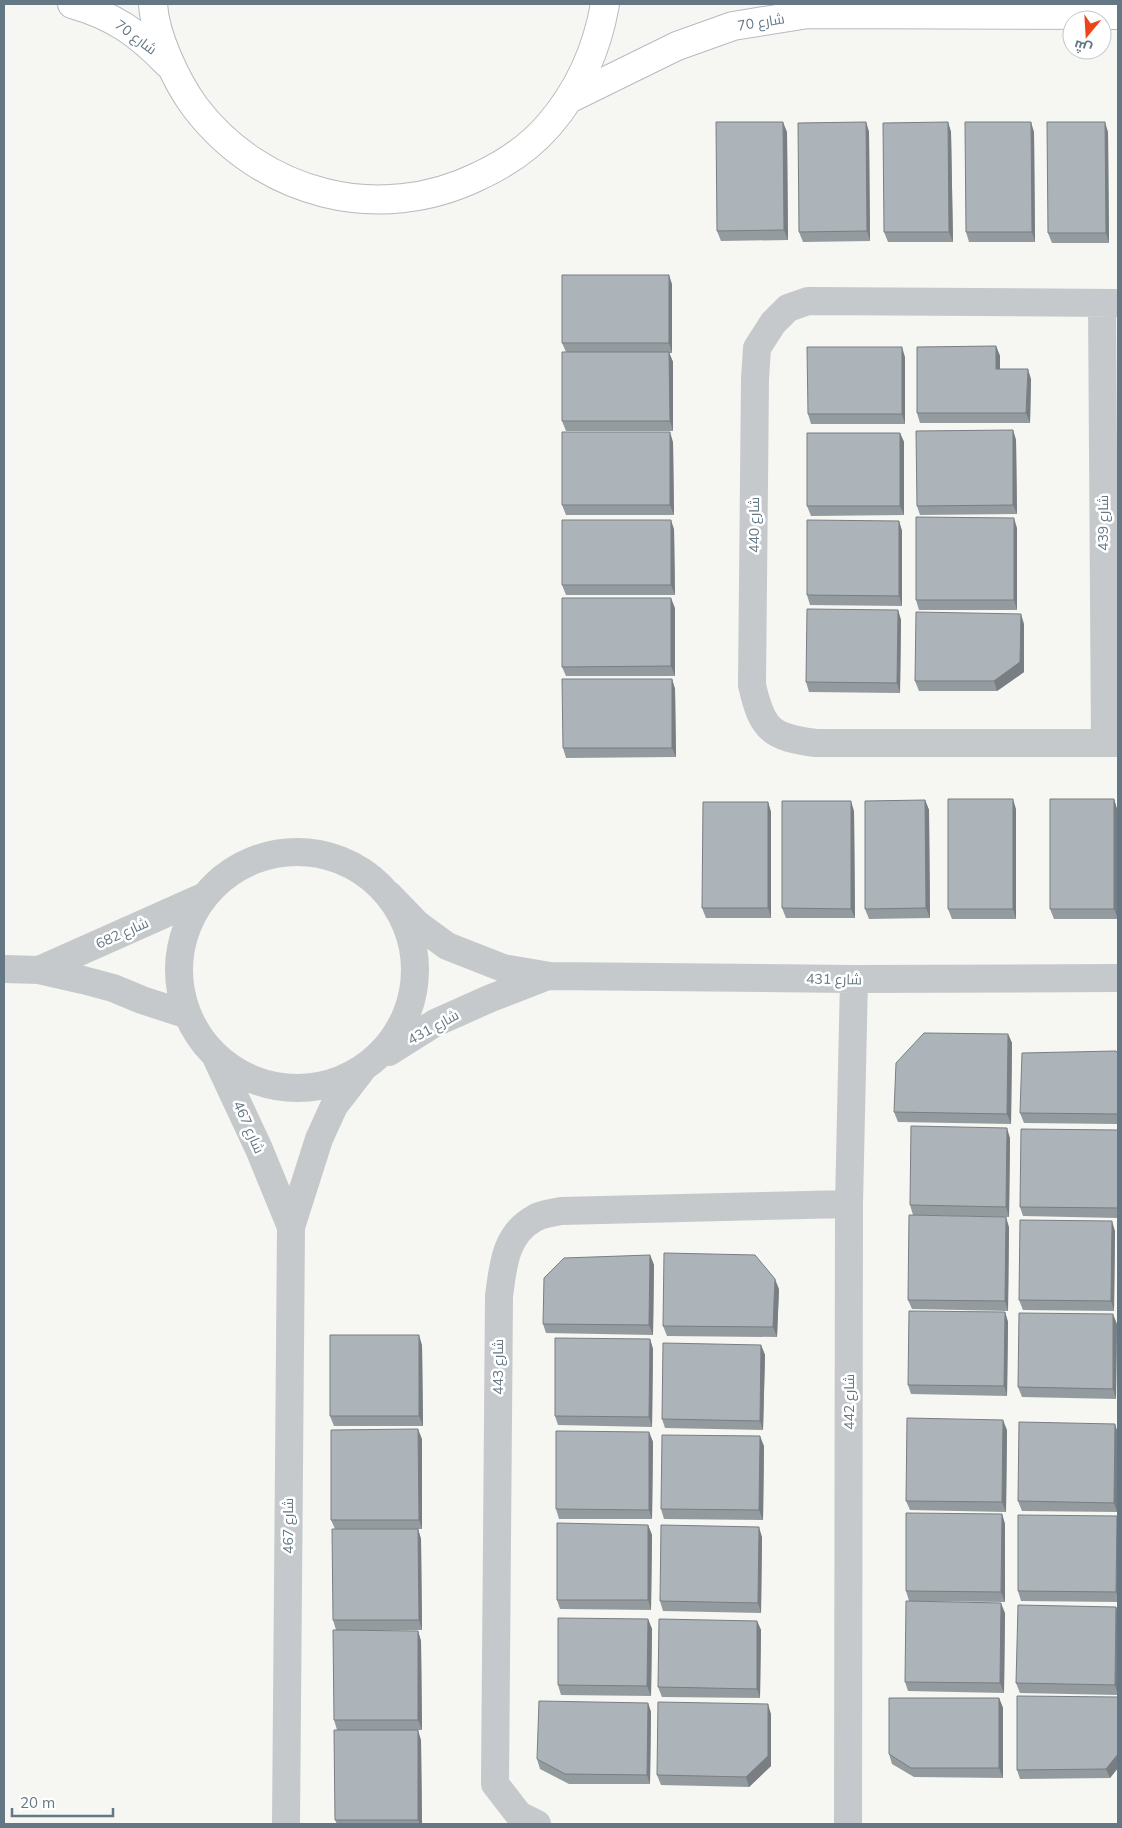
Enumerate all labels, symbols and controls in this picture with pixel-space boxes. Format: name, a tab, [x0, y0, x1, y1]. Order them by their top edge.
street label: شارع 70	[736, 9, 786, 35]
north arrow	[1062, 10, 1112, 60]
street label: شارع 70	[112, 15, 160, 59]
text: ش	[1072, 36, 1094, 59]
street label: شارع 439	[1094, 495, 1112, 551]
street label: شارع 440	[745, 497, 763, 553]
street label: شارع 682	[93, 913, 151, 953]
street label: شارع 431	[806, 970, 862, 988]
street label: شارع 431	[404, 1006, 462, 1048]
street label: شارع 467	[229, 1098, 269, 1156]
street label: شارع 443	[489, 1339, 507, 1395]
street label: شارع 442	[840, 1374, 858, 1430]
street label: شارع 467	[279, 1498, 297, 1554]
scale bar	[12, 1786, 114, 1818]
text: 20 m	[20, 1793, 55, 1812]

